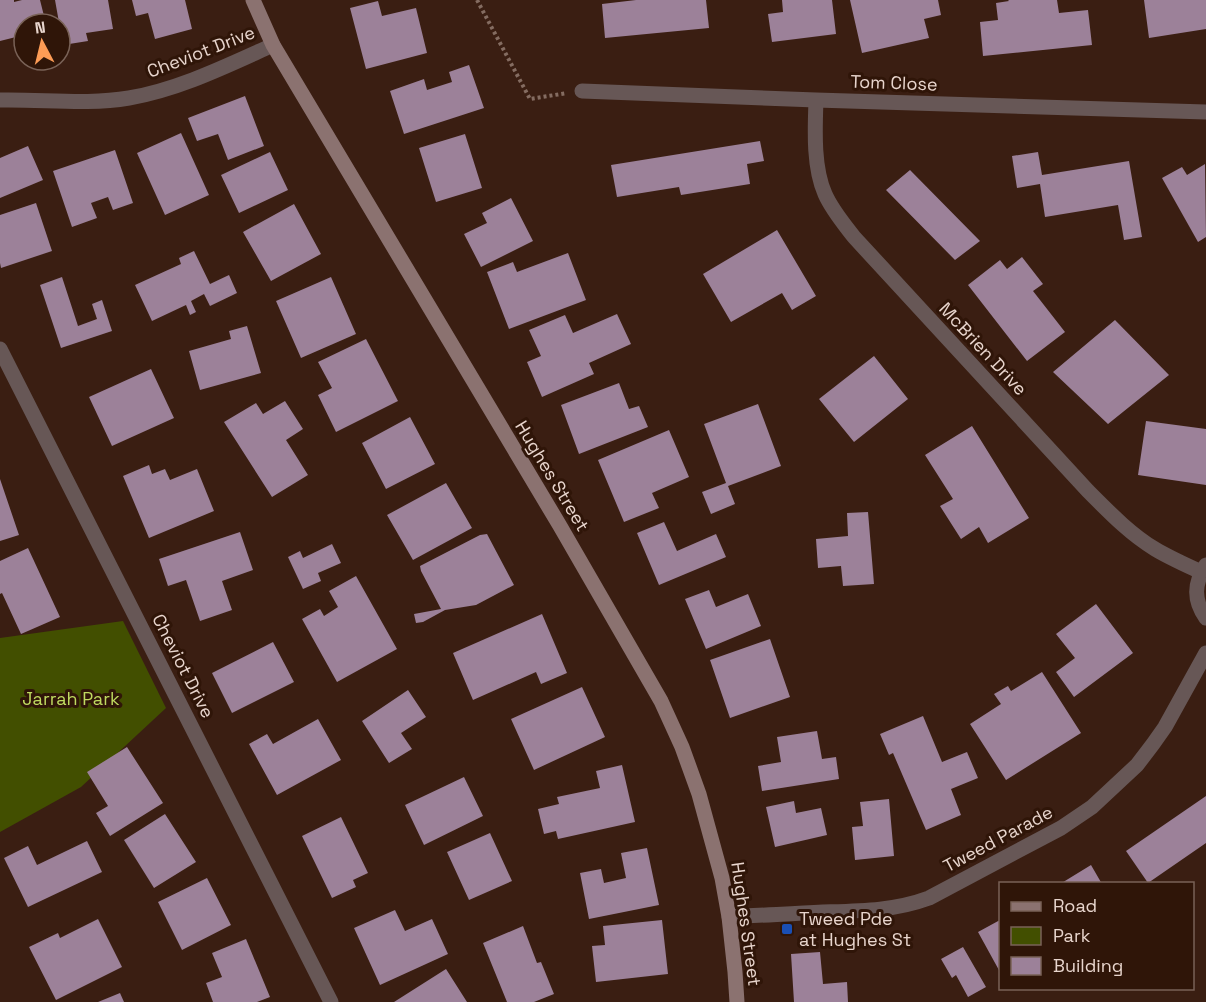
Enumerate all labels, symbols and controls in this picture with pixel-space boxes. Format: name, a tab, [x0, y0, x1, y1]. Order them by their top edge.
north arrow	[12, 12, 72, 72]
text: N	[34, 17, 47, 39]
street label: Cheviot Drive	[144, 20, 258, 83]
street label: Tom Close	[850, 69, 938, 96]
street label: McBrien Drive	[934, 297, 1032, 400]
street label: Hughes Street	[510, 416, 595, 535]
street label: Cheviot Drive	[147, 610, 220, 722]
park label: Jarrah Park	[22, 687, 120, 710]
street label: Tweed Parade	[939, 800, 1056, 877]
street label: Hughes Street	[726, 860, 767, 988]
legend	[999, 882, 1194, 990]
text: Road	[1053, 894, 1097, 917]
place label: Tweed Pde at Hughes St	[799, 907, 911, 951]
marker: Tweed Pde at Hughes St	[780, 922, 794, 936]
text: Park	[1053, 924, 1091, 947]
text: Building	[1053, 954, 1123, 977]

